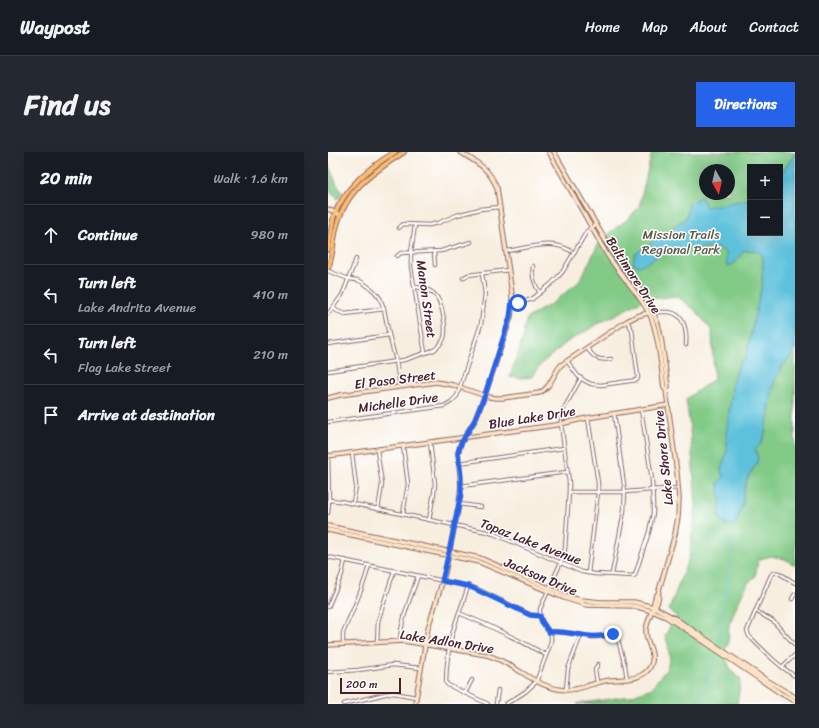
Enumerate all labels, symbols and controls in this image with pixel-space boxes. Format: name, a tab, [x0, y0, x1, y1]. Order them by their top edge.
text: Waypost	[20, 11, 90, 44]
text: Home	[585, 15, 620, 40]
text: Map	[642, 15, 668, 40]
text: About	[690, 15, 727, 40]
text: Contact	[749, 15, 799, 40]
text: Find us	[24, 80, 111, 129]
button: Directions	[696, 82, 795, 127]
text: 20 min	[40, 163, 92, 193]
north arrow	[699, 164, 735, 200]
map controls	[747, 164, 783, 236]
button: +	[747, 164, 783, 200]
text: Walk · 1.6 km	[213, 167, 288, 190]
button: −	[747, 200, 783, 236]
text: Continue	[78, 222, 138, 248]
text: 980 m	[251, 223, 288, 246]
park label: Mission Trails Regional Park	[642, 223, 720, 261]
icon: ahead	[40, 224, 62, 246]
street label: Baltimore Drive	[600, 232, 667, 319]
street label: Manon Street	[410, 259, 443, 340]
text: Turn left	[78, 270, 136, 296]
text: 410 m	[253, 283, 288, 306]
icon: left	[40, 284, 62, 306]
route start	[509, 294, 527, 312]
text: Lake Andrita Avenue	[78, 296, 196, 319]
text: Turn left	[78, 330, 136, 356]
text: 210 m	[253, 343, 288, 366]
icon: left	[40, 344, 62, 366]
text: Flag Lake Street	[78, 356, 171, 379]
street label: El Paso Street	[353, 363, 437, 396]
street label: Michelle Drive	[357, 385, 440, 419]
street label: Blue Lake Drive	[487, 399, 577, 436]
text: Arrive at destination	[78, 402, 215, 428]
icon: arrive	[40, 404, 62, 426]
street label: Lake Shore Drive	[647, 409, 680, 507]
street label: Topaz Lake Avenue	[477, 512, 585, 571]
street label: Jackson Drive	[500, 550, 581, 602]
street label: Lake Adlon Drive	[398, 623, 496, 660]
route end	[604, 625, 622, 643]
text: 200 m	[346, 675, 378, 694]
scale bar	[340, 676, 401, 695]

